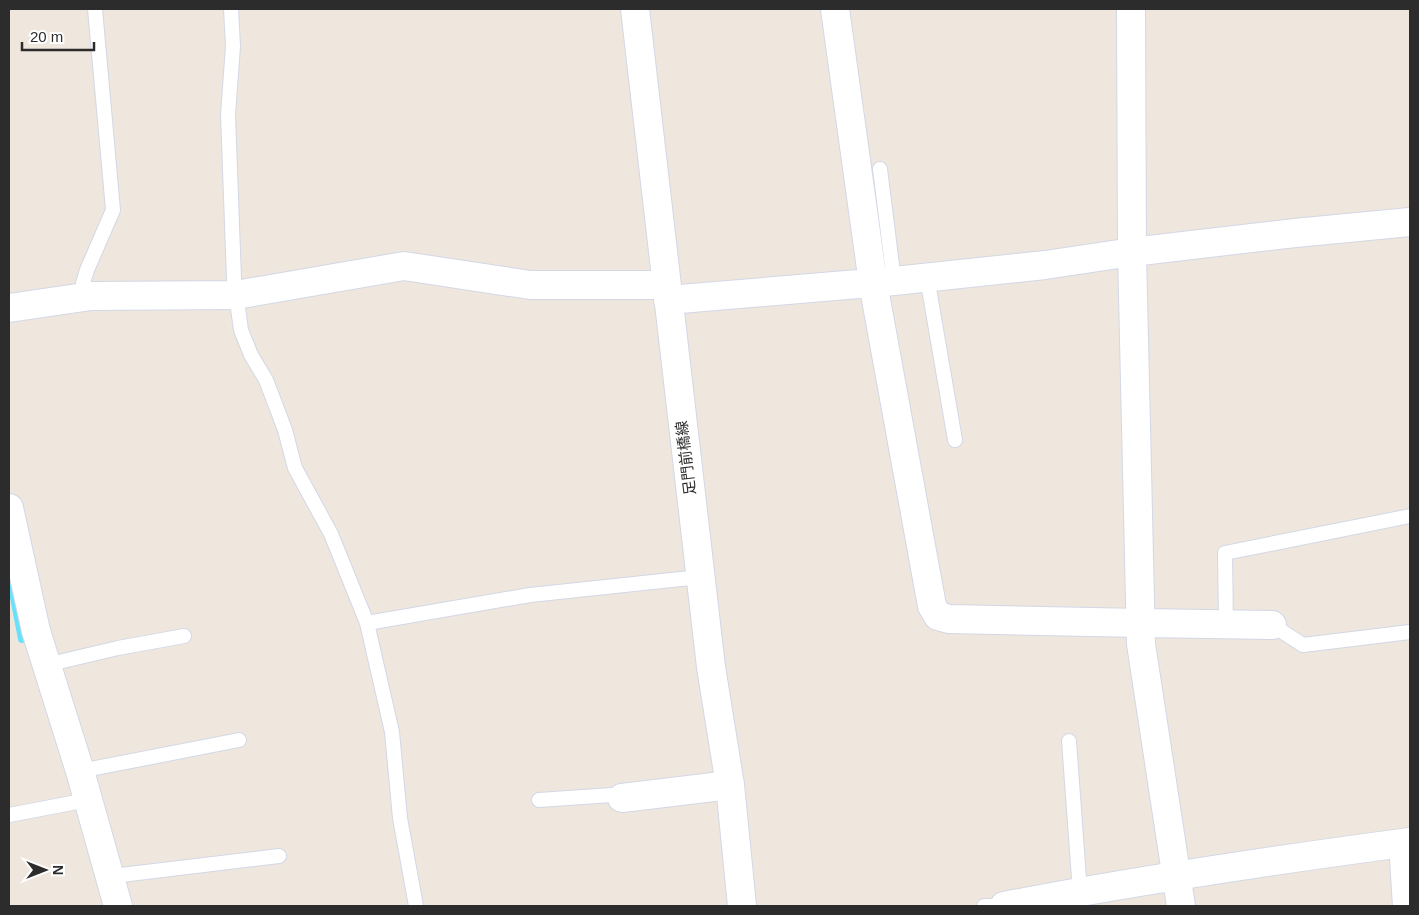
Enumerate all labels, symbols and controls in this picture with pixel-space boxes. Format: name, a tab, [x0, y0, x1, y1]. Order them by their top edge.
scale bar	[22, 20, 95, 52]
text: 20 m	[30, 28, 63, 45]
street label: 足門前橋線	[672, 420, 699, 496]
north arrow	[20, 845, 70, 895]
text: N	[50, 865, 66, 875]

